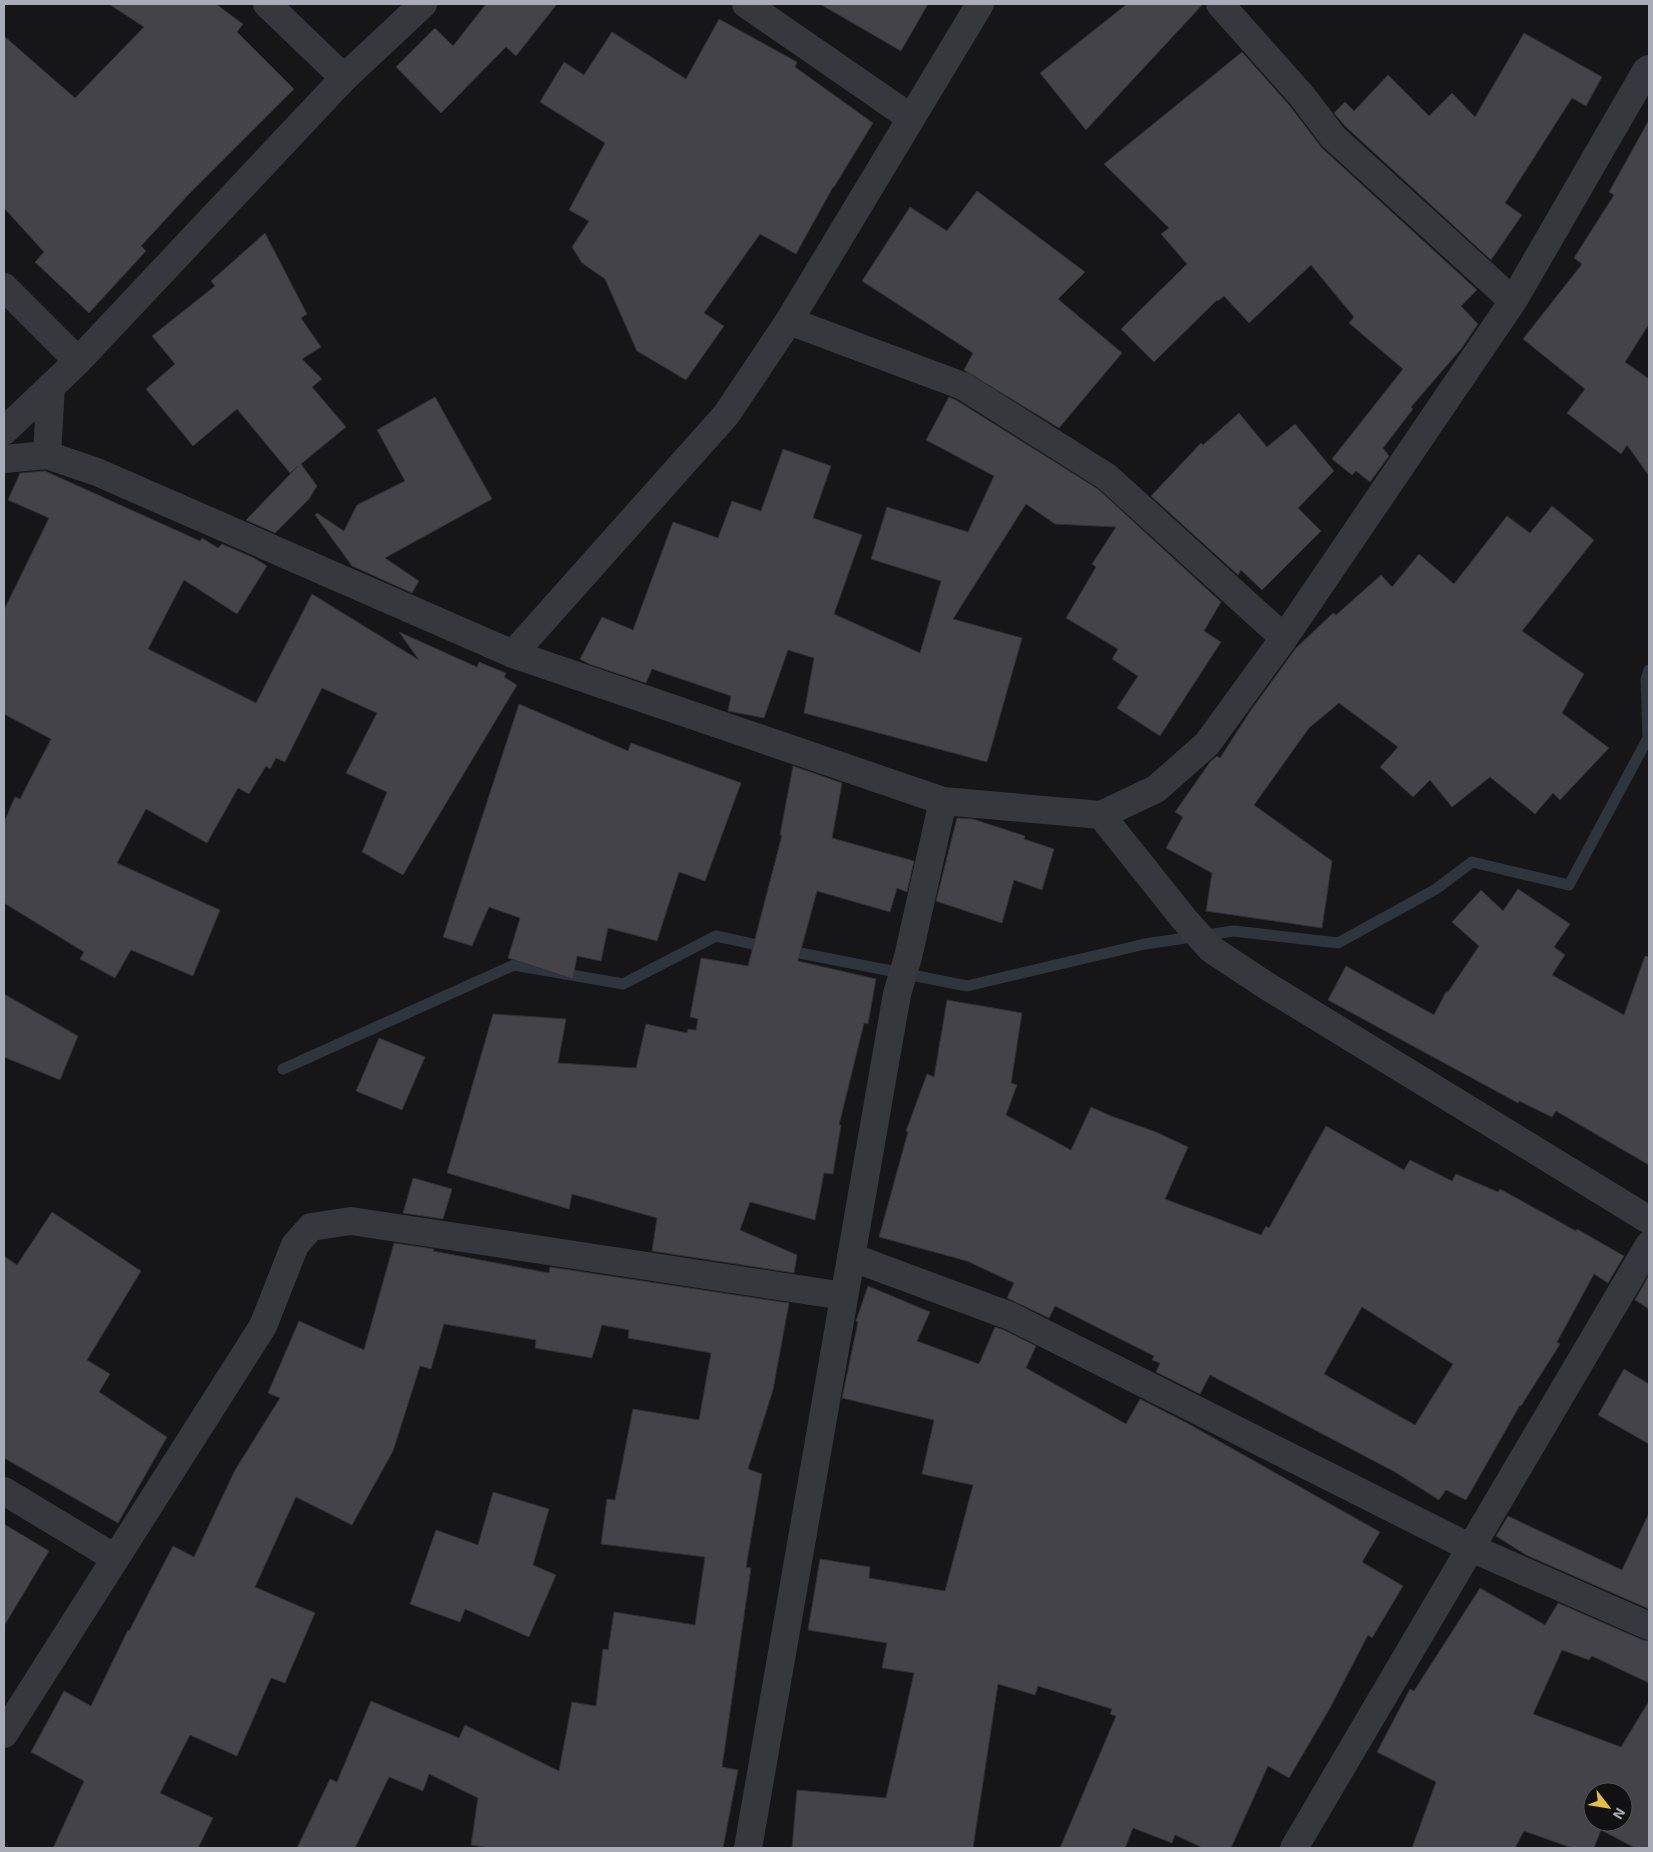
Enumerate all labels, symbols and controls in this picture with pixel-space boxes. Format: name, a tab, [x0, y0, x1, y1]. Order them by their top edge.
north arrow	[1583, 1782, 1633, 1832]
text: N	[1610, 1805, 1629, 1823]

